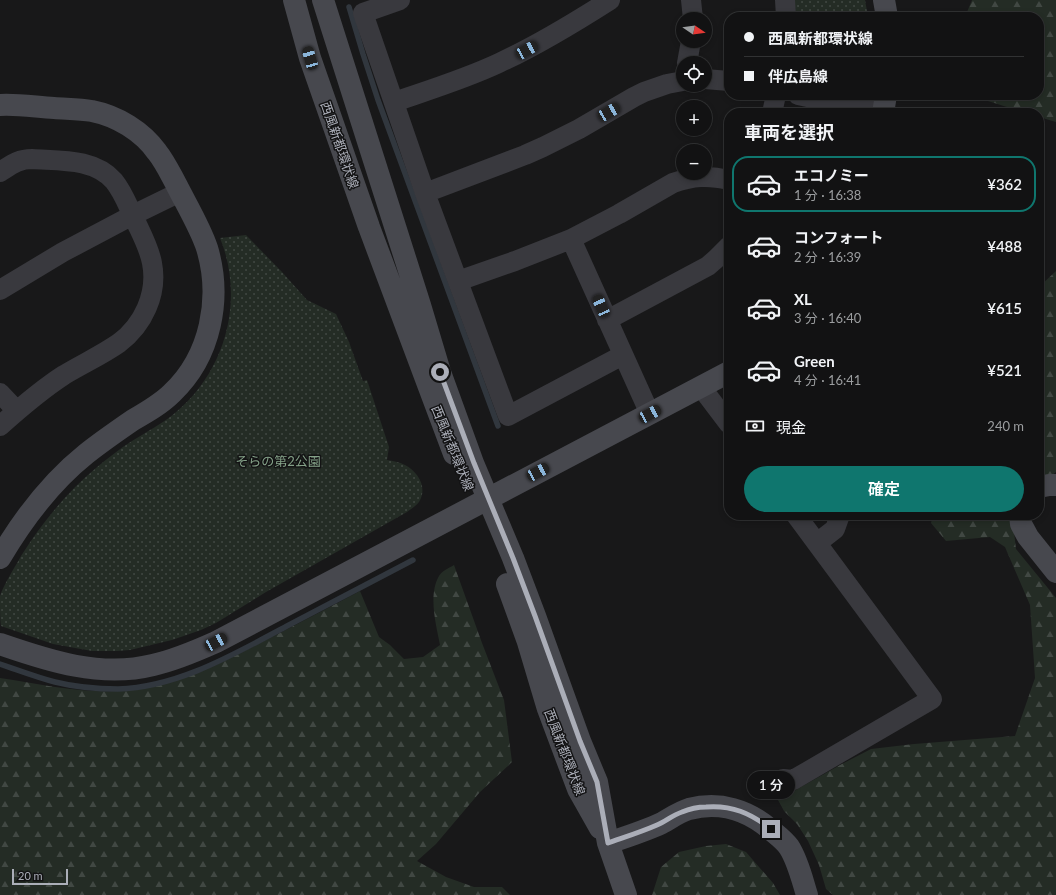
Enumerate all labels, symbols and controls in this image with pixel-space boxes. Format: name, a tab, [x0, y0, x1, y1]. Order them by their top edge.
north arrow	[676, 12, 712, 48]
map controls	[676, 12, 712, 180]
text: 西風新都環状線	[768, 29, 873, 47]
car	[514, 39, 540, 61]
car	[301, 45, 319, 71]
button: locate	[676, 56, 712, 92]
text: 伴広島線	[768, 67, 828, 85]
street label: 西風新都環状線	[318, 99, 362, 191]
button: +	[676, 100, 712, 136]
car	[596, 101, 622, 123]
text: 車両を選択	[744, 121, 834, 143]
button: −	[676, 144, 712, 180]
icon: car	[746, 166, 782, 202]
text: エコノミー	[794, 166, 869, 184]
text: ¥362	[987, 175, 1022, 193]
text: 1 分 · 16:38	[794, 187, 861, 203]
icon: car	[746, 228, 782, 264]
text: コンフォート	[794, 228, 884, 246]
text: ¥488	[987, 237, 1022, 255]
text: 2 分 · 16:39	[794, 249, 861, 265]
icon: car	[746, 290, 782, 326]
text: XL	[794, 290, 812, 308]
car	[591, 293, 611, 319]
text: ¥615	[987, 299, 1022, 317]
text: 3 分 · 16:40	[794, 310, 861, 326]
icon: car	[746, 352, 782, 388]
text: Green	[794, 352, 835, 370]
text: ¥521	[987, 361, 1022, 379]
route start	[431, 363, 449, 381]
text: 4 分 · 16:41	[794, 372, 861, 388]
street label: 西風新都環状線	[429, 403, 477, 493]
car	[637, 403, 663, 425]
icon: cash	[744, 415, 766, 437]
text: 現金	[776, 418, 806, 436]
text: 240 m	[987, 418, 1024, 434]
park label: そらの第2公園	[235, 453, 321, 469]
car	[525, 461, 551, 483]
button: 確定	[744, 466, 1024, 512]
car	[203, 631, 229, 653]
street label: 西風新都環状線	[541, 707, 589, 797]
callout: 1 分	[747, 771, 795, 799]
text: 1 分	[759, 777, 783, 793]
route end	[762, 820, 780, 838]
scale bar	[12, 867, 68, 886]
text: 20 m	[18, 869, 43, 882]

